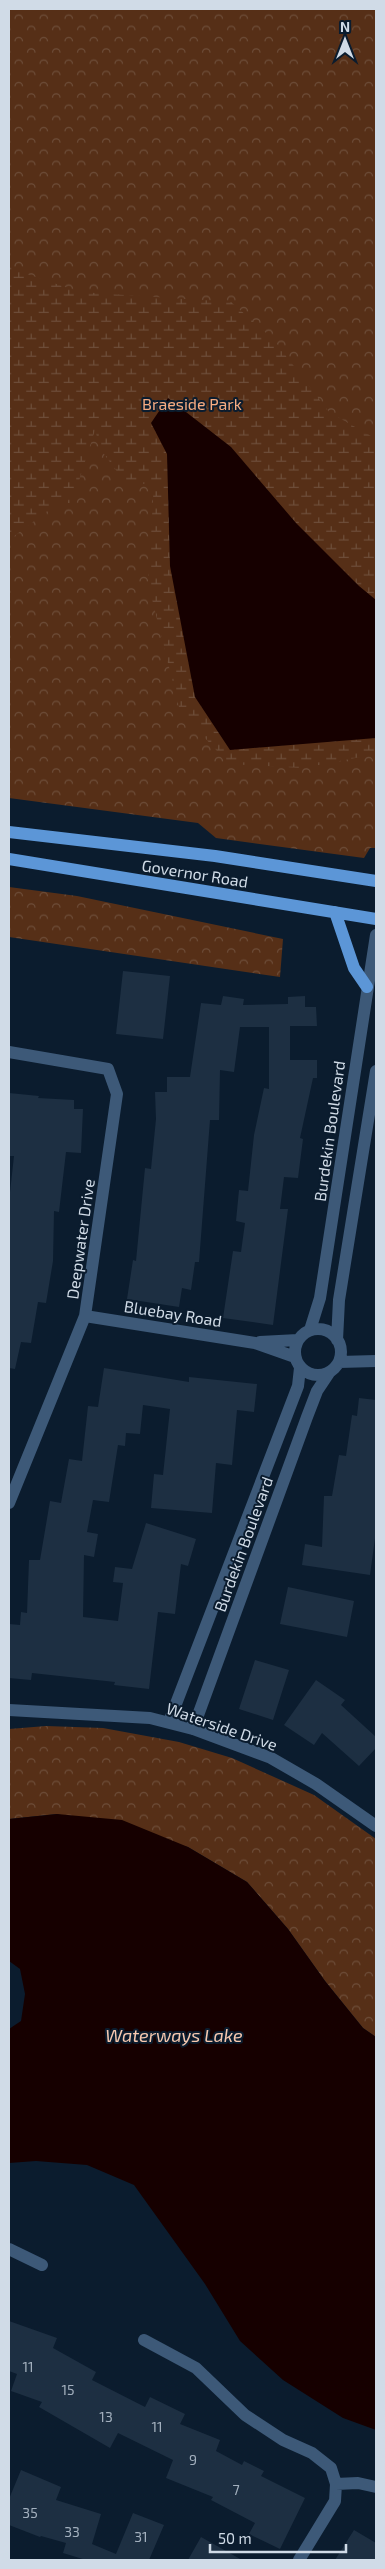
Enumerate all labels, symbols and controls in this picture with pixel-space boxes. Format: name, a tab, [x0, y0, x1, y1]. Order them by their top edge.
north arrow	[320, 15, 370, 65]
text: N	[340, 18, 350, 35]
park label: Braeside Park	[142, 394, 242, 413]
street label: Governor Road	[141, 855, 249, 891]
street label: Burdekin Boulevard	[310, 1059, 348, 1203]
street label: Deepwater Drive	[62, 1178, 98, 1300]
street label: Bluebay Road	[123, 1296, 223, 1330]
street label: Burdekin Boulevard	[210, 1474, 276, 1614]
street label: Waterside Drive	[164, 1698, 280, 1754]
water label: Waterways Lake	[105, 2024, 243, 2046]
house number: 11	[22, 2358, 34, 2375]
house number: 15	[61, 2381, 75, 2398]
house number: 13	[99, 2408, 113, 2425]
house number: 11	[151, 2418, 163, 2435]
house number: 9	[189, 2451, 197, 2468]
house number: 7	[232, 2481, 240, 2498]
house number: 35	[22, 2504, 38, 2521]
scale bar	[210, 2522, 346, 2554]
house number: 33	[64, 2523, 80, 2540]
house number: 31	[134, 2528, 148, 2545]
text: 50 m	[218, 2529, 252, 2547]

